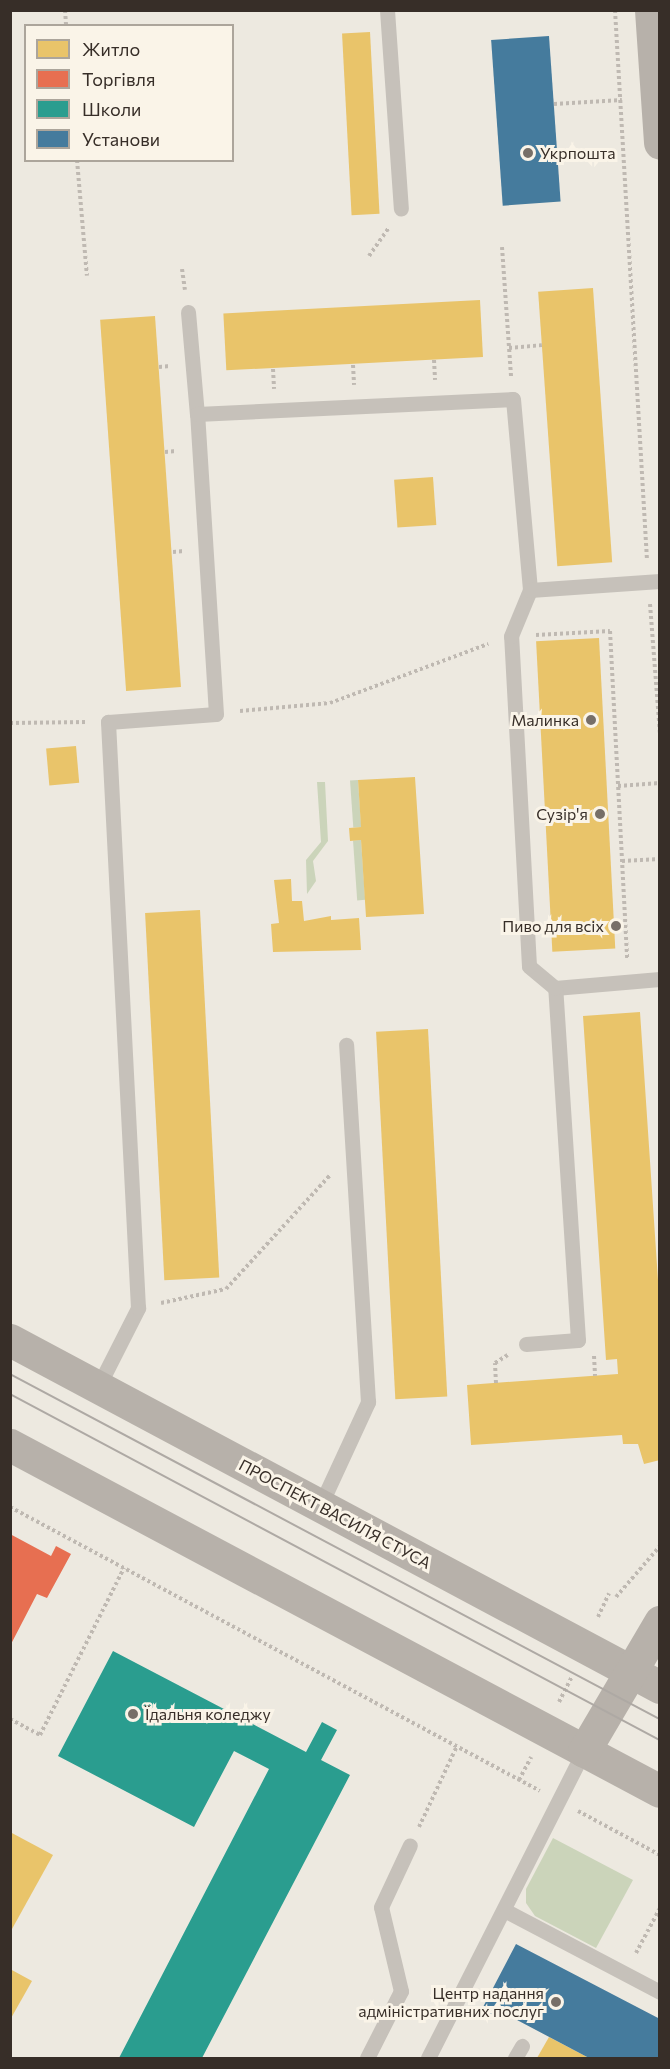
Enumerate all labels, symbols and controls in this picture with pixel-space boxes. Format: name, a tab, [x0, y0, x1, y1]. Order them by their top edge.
legend	[24, 24, 234, 162]
text: Житло	[82, 38, 140, 60]
text: Торгівля	[82, 68, 155, 90]
text: Школи	[82, 98, 141, 120]
text: Установи	[82, 128, 160, 150]
place label: Укрпошта	[540, 143, 616, 163]
marker: Укрпошта	[521, 146, 535, 160]
place label: Малинка	[511, 710, 579, 730]
marker: Малинка	[584, 713, 598, 727]
place label: Сузір'я	[536, 804, 588, 824]
marker: Сузір'я	[593, 807, 607, 821]
place label: Пиво для всіх	[502, 916, 604, 936]
marker: Пиво для всіх	[609, 919, 623, 933]
street label: ПРОСПЕКТ ВАСИЛЯ СТУСА	[236, 1455, 434, 1573]
place label: Їдальня коледжу	[145, 1704, 271, 1724]
marker: Їдальня коледжу	[126, 1707, 140, 1721]
place label: Центр надання адміністративних послуг	[358, 1983, 544, 2021]
marker: Центр надання адміністративних послуг	[549, 1995, 563, 2009]

